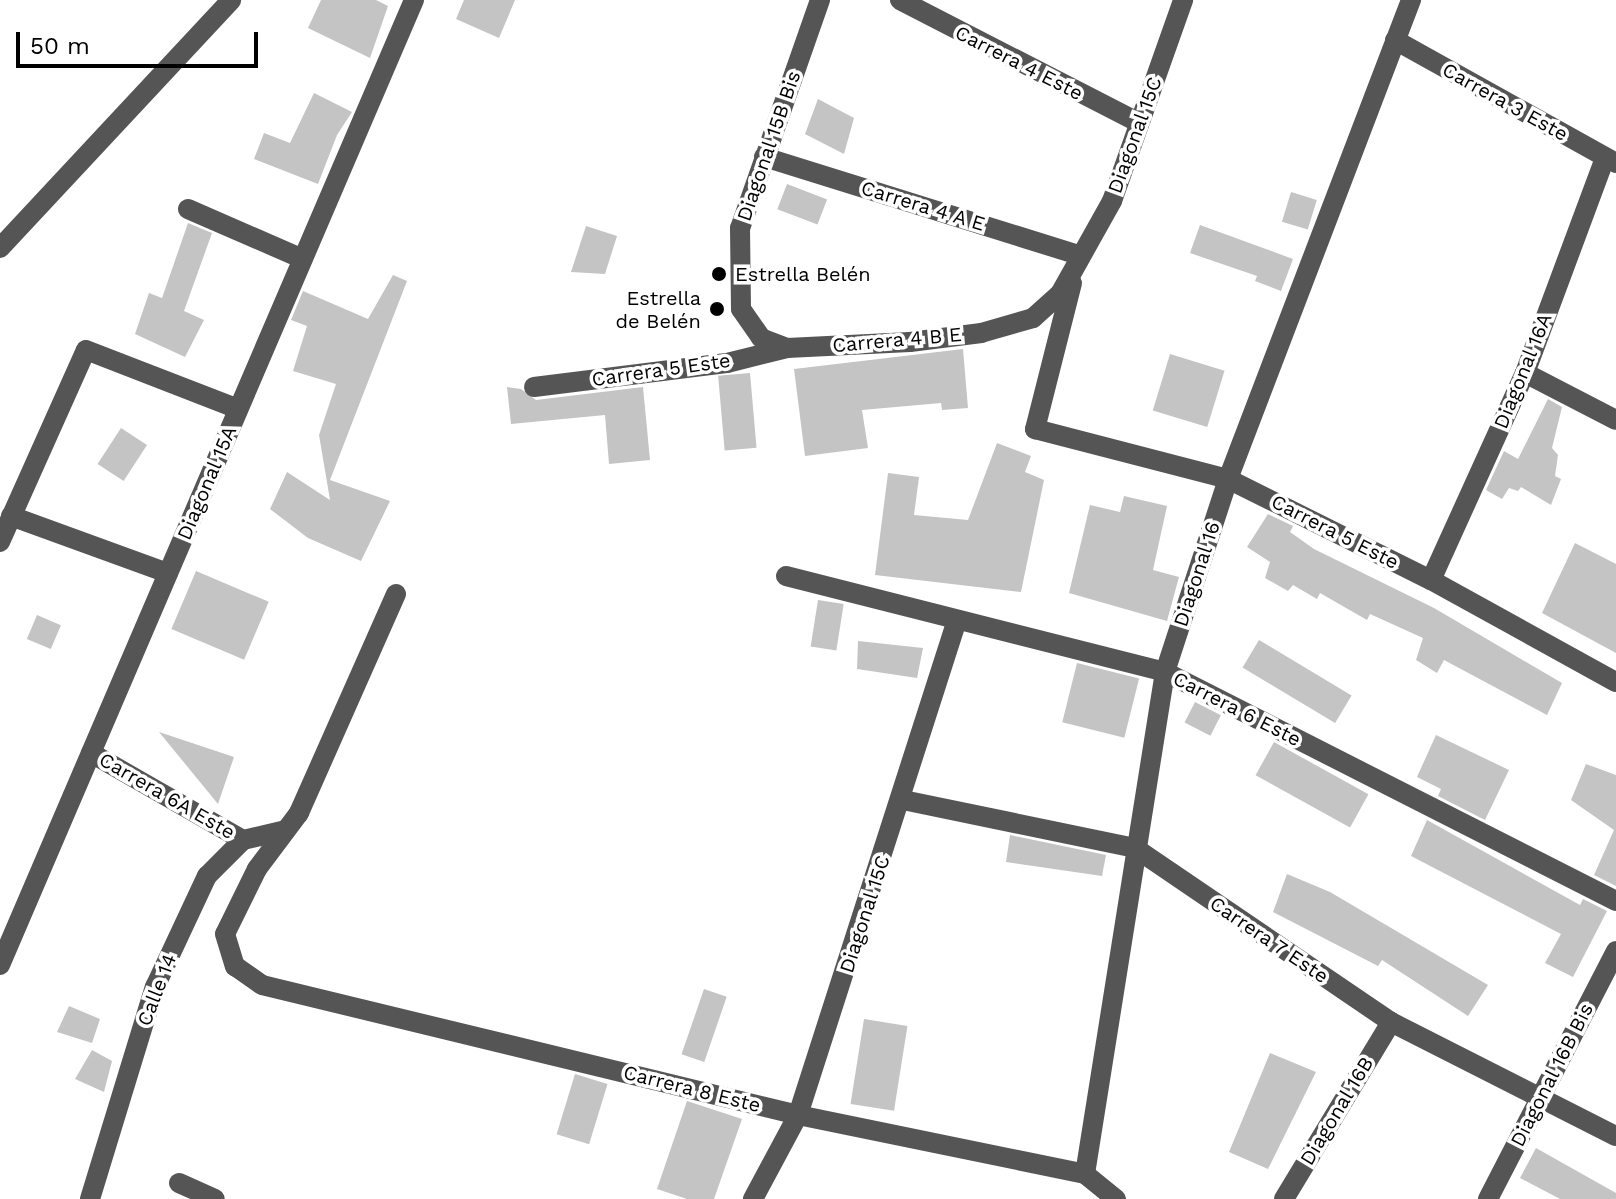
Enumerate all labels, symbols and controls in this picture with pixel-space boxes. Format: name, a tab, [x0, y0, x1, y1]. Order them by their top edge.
scale bar	[20, 16, 262, 66]
street label: Carrera 4 Este	[951, 20, 1087, 106]
text: 50 m	[30, 32, 90, 60]
street label: Carrera 3 Este	[1438, 57, 1572, 147]
street label: Diagonal 15B Bis	[732, 67, 806, 225]
street label: Diagonal 15C	[1103, 73, 1167, 197]
street label: Carrera 4 A E	[857, 175, 989, 237]
place label: Estrella Belén	[735, 262, 871, 286]
marker: Estrella Belén	[710, 265, 728, 283]
place label: Estrella de Belén	[615, 286, 701, 333]
marker: Estrella de Belén	[708, 300, 726, 318]
street label: Diagonal 16A	[1489, 309, 1557, 433]
street label: Carrera 4 B E	[831, 322, 963, 358]
street label: Carrera 5 Este	[590, 348, 732, 392]
street label: Diagonal 15A	[172, 422, 242, 544]
street label: Carrera 5 Este	[1267, 489, 1403, 575]
street label: Diagonal 16	[1169, 518, 1225, 630]
street label: Carrera 6 Este	[1169, 666, 1305, 752]
street label: Carrera 6A Este	[94, 747, 240, 845]
street label: Diagonal 15C	[835, 852, 895, 976]
street label: Carrera 7 Este	[1204, 891, 1334, 989]
street label: Calle 14	[132, 950, 182, 1030]
street label: Diagonal 16B Bis	[1505, 999, 1599, 1151]
street label: Diagonal 16B	[1295, 1052, 1379, 1170]
street label: Carrera 8 Este	[621, 1060, 763, 1118]

